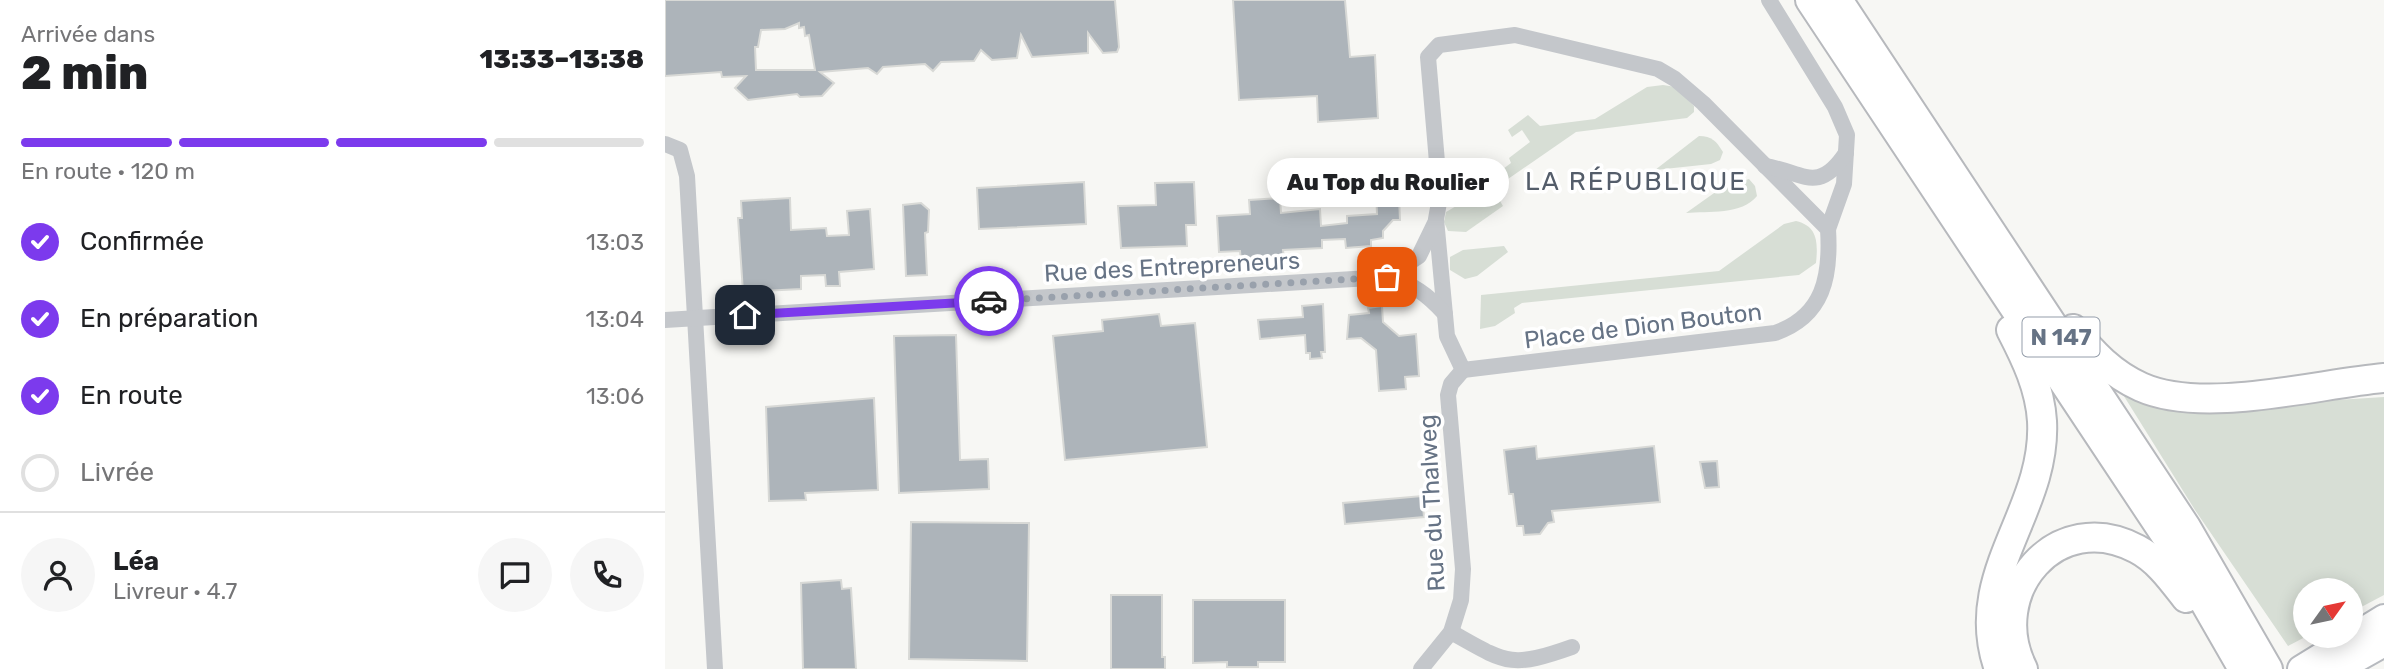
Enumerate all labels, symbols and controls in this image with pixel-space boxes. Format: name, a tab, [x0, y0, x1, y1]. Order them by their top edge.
text: Arrivée dans	[21, 20, 155, 48]
text: 13:33–13:38	[480, 44, 644, 75]
text: 2 min	[21, 46, 148, 101]
text: En route · 120 m	[21, 157, 195, 185]
callout: Au Top du Roulier	[1266, 158, 1508, 207]
district label: LA RÉPUBLIQUE	[1525, 166, 1747, 197]
text: Au Top du Roulier	[1287, 168, 1489, 196]
icon: check	[21, 223, 59, 261]
text: Confirmée	[80, 226, 204, 257]
text: 13:03	[586, 228, 644, 256]
street label: Rue des Entrepreneurs	[1043, 246, 1301, 288]
pin	[1357, 247, 1417, 307]
icon: bag	[1368, 258, 1406, 296]
courier	[954, 266, 1024, 336]
icon: car	[970, 282, 1008, 320]
pin	[715, 285, 775, 345]
icon: home	[726, 296, 764, 334]
street label: Place de Dion Bouton	[1523, 298, 1763, 354]
icon: check	[21, 300, 59, 338]
text: En préparation	[80, 303, 258, 334]
text: 13:04	[586, 305, 644, 333]
road number: N 147	[2023, 318, 2099, 356]
icon: check	[21, 377, 59, 415]
text: En route	[80, 380, 183, 411]
text: 13:06	[586, 382, 644, 410]
street label: Rue du Thalweg	[1413, 414, 1451, 592]
text: Livrée	[80, 457, 154, 488]
button: person	[21, 538, 95, 612]
button: chat	[478, 538, 552, 612]
button: phone	[570, 538, 644, 612]
text: Léa	[113, 546, 159, 577]
text: Livreur · 4.7	[113, 577, 237, 605]
north arrow	[2293, 578, 2363, 648]
map controls	[2293, 578, 2363, 648]

